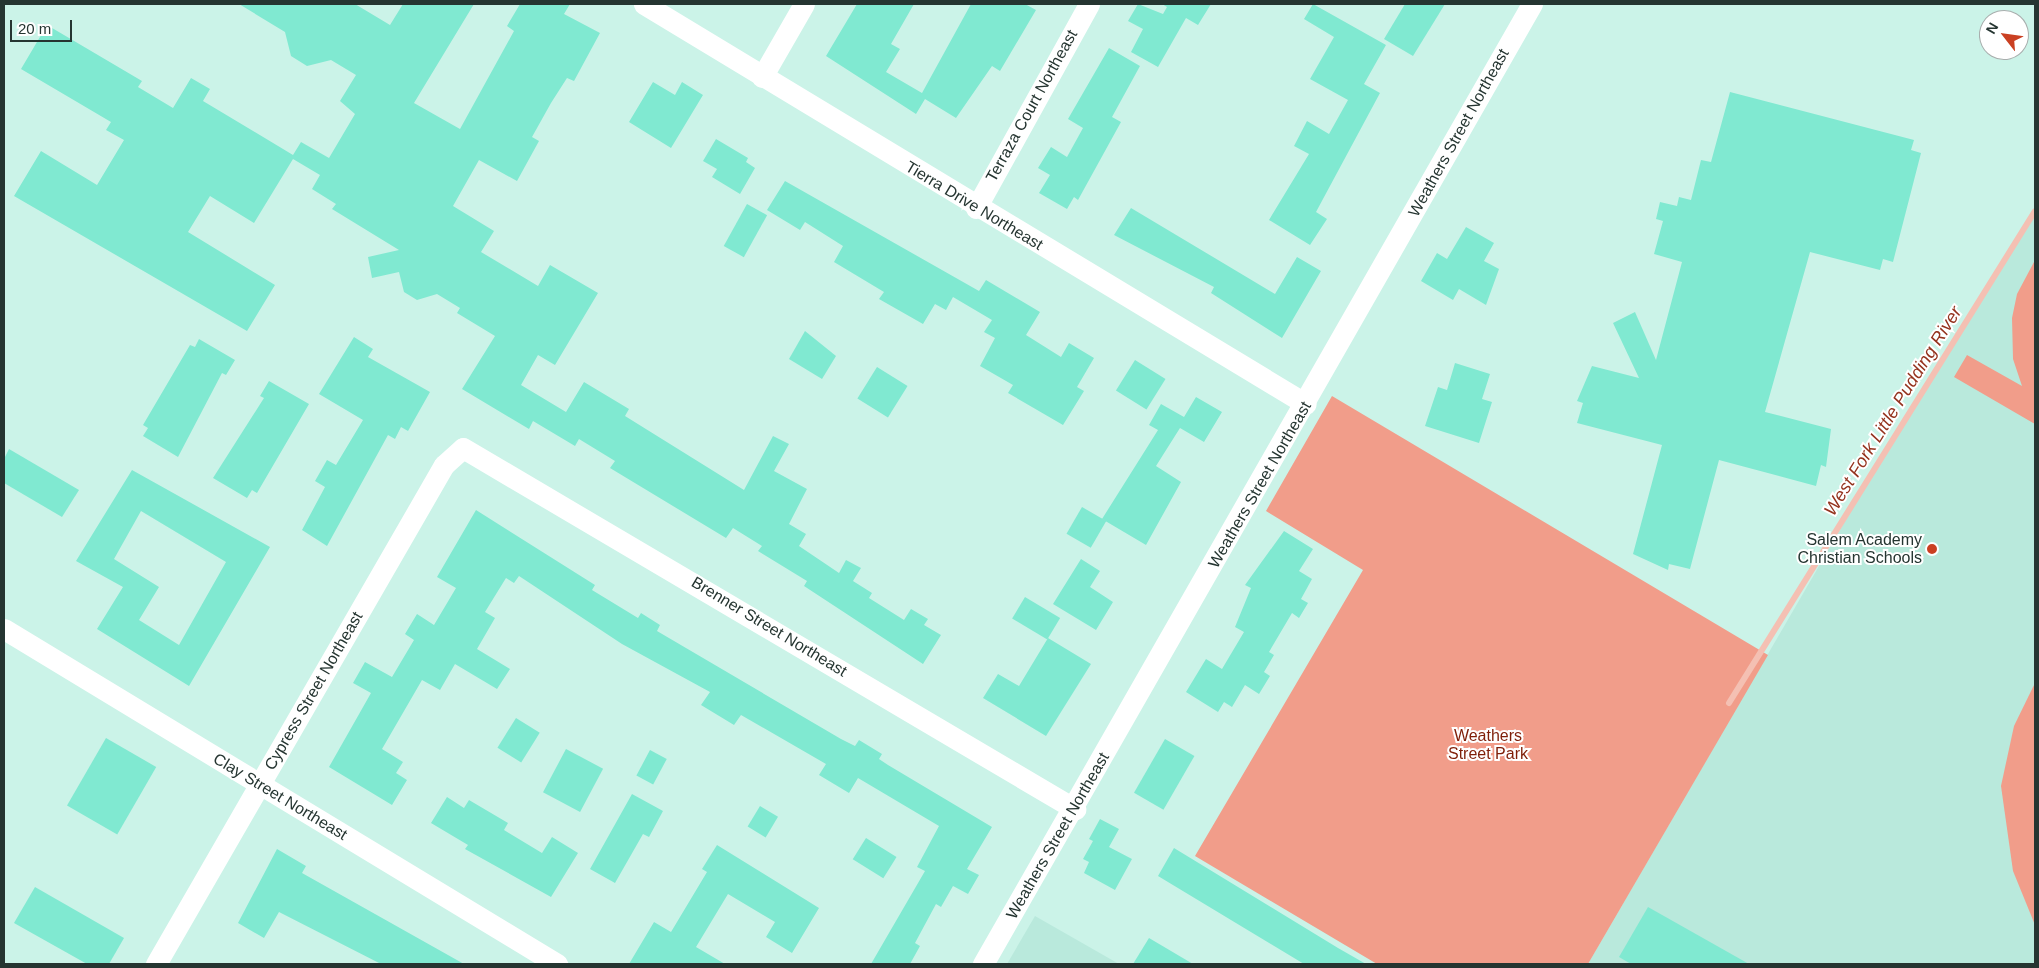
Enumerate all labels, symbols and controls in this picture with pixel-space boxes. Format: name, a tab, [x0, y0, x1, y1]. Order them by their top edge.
scale bar	[12, 10, 75, 42]
north arrow	[1979, 10, 2029, 60]
text: 20 m	[18, 20, 51, 37]
text: N	[1982, 20, 2001, 36]
street label: Terraza Court Northeast	[982, 27, 1082, 185]
street label: Weathers Street Northeast	[1405, 46, 1513, 220]
street label: Tierra Drive Northeast	[902, 157, 1046, 255]
water label: West Fork Little Pudding River	[1820, 302, 1966, 520]
street label: Weathers Street Northeast	[1204, 398, 1316, 572]
place label: Salem Academy Christian Schools	[1798, 530, 1922, 568]
marker: Salem Academy Christian Schools	[1926, 543, 1938, 555]
street label: Brenner Street Northeast	[688, 573, 850, 681]
street label: Cypress Street Northeast	[261, 608, 367, 774]
park label: Weathers Street Park	[1448, 726, 1528, 764]
street label: Clay Street Northeast	[210, 749, 350, 845]
street label: Weathers Street Northeast	[1002, 749, 1114, 923]

